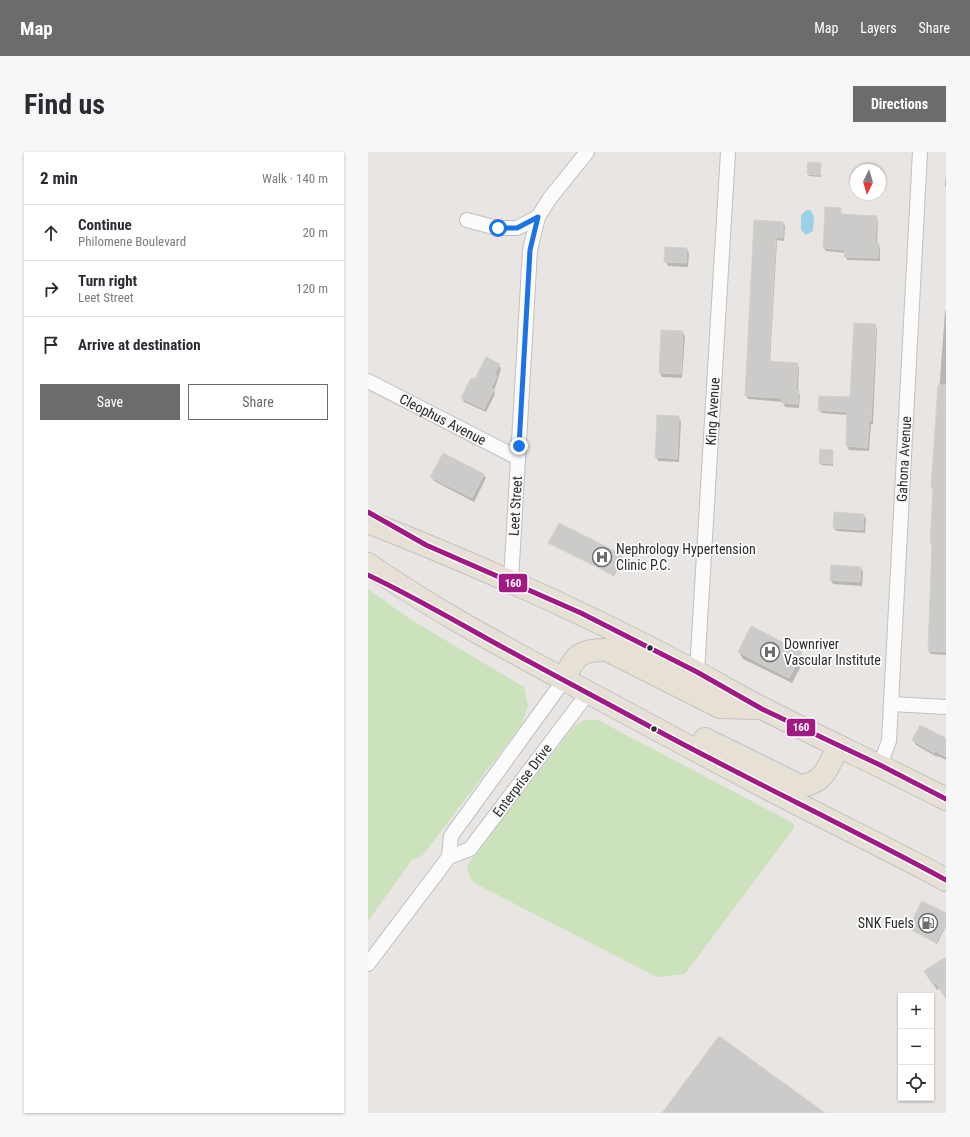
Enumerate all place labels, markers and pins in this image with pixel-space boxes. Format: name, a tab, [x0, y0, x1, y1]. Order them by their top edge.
place label: Nephrology Hypertension Clinic P.C.	[616, 541, 756, 573]
hospital icon: Nephrology Hypertension Clinic P.C.	[591, 546, 613, 568]
place label: Downriver Vascular Institute	[784, 636, 881, 668]
hospital icon: Downriver Vascular Institute	[759, 641, 781, 663]
unlabelled marker	[645, 643, 655, 653]
unlabelled marker	[649, 724, 659, 734]
fuel station icon: SNK Fuels	[917, 912, 939, 934]
place label: SNK Fuels	[858, 915, 914, 931]

